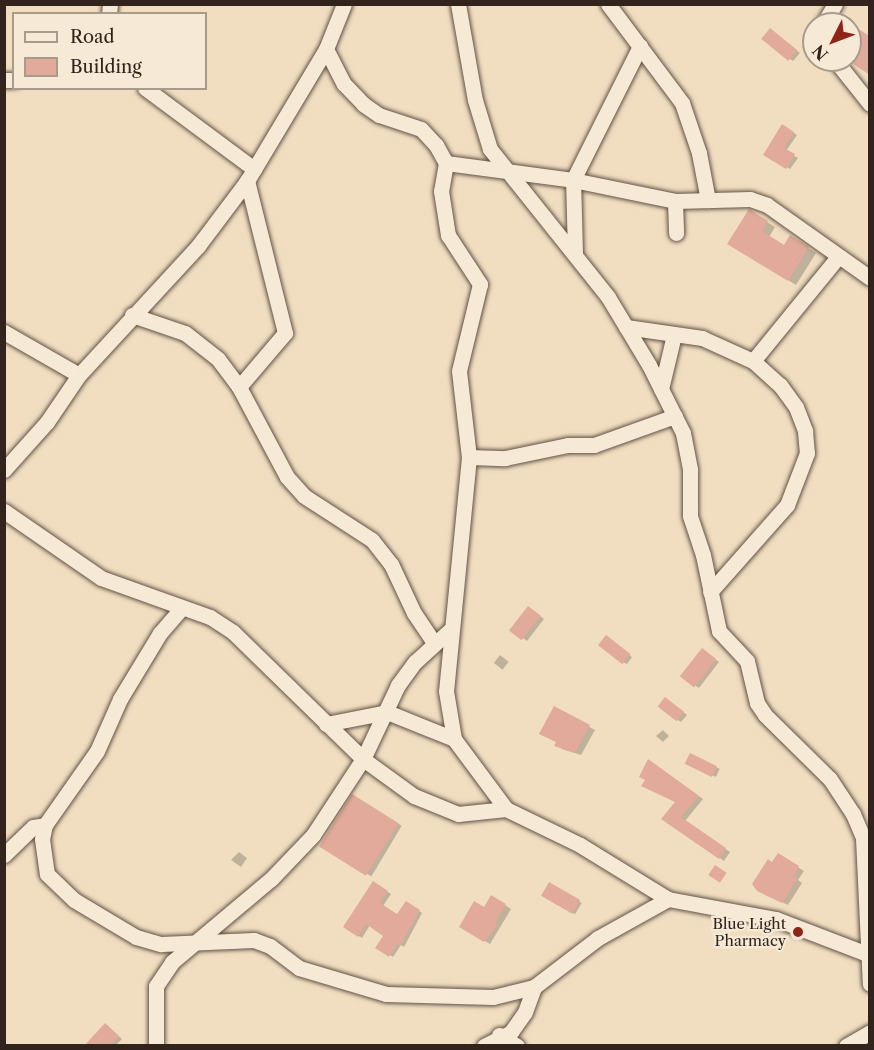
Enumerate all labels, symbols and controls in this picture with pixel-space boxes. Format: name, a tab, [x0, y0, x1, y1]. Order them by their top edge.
legend	[12, 12, 207, 90]
north arrow	[802, 12, 862, 72]
text: Road	[70, 26, 115, 48]
text: N	[808, 41, 832, 65]
text: Building	[70, 56, 142, 78]
place label: Blue Light Pharmacy	[713, 914, 786, 949]
marker: Blue Light Pharmacy	[791, 925, 805, 939]

